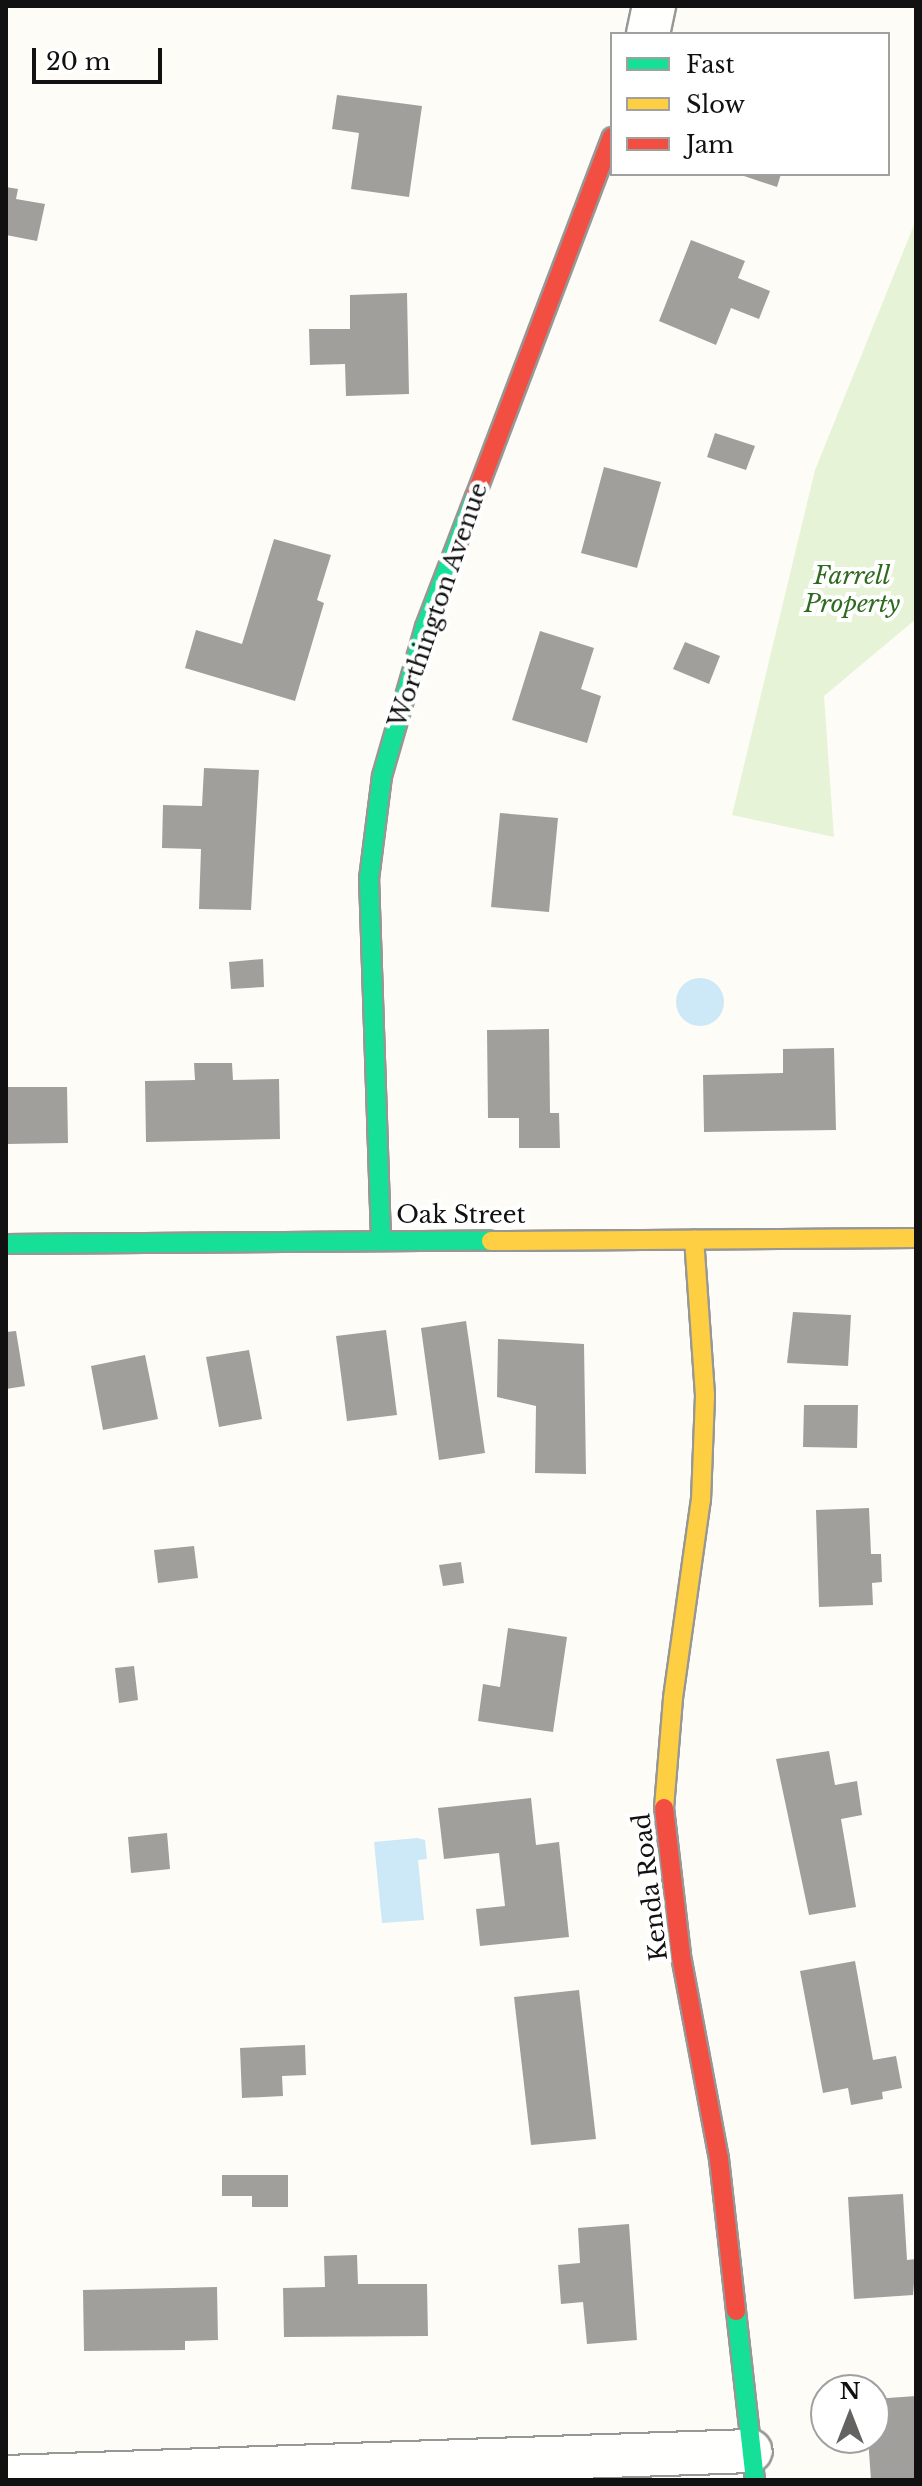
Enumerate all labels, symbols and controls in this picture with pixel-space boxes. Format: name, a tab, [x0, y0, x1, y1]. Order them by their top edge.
scale bar	[36, 32, 166, 82]
legend	[610, 32, 890, 176]
text: 20 m	[46, 47, 111, 76]
text: Fast	[686, 50, 734, 79]
text: Slow	[686, 90, 745, 119]
text: Jam	[686, 130, 734, 159]
street label: Worthington Avenue	[382, 478, 494, 732]
park label: Farrell Property	[804, 562, 900, 618]
street label: Oak Street	[396, 1201, 526, 1229]
street label: Kenda Road	[627, 1811, 673, 1963]
north arrow	[810, 2374, 890, 2454]
text: N	[840, 2378, 860, 2405]

